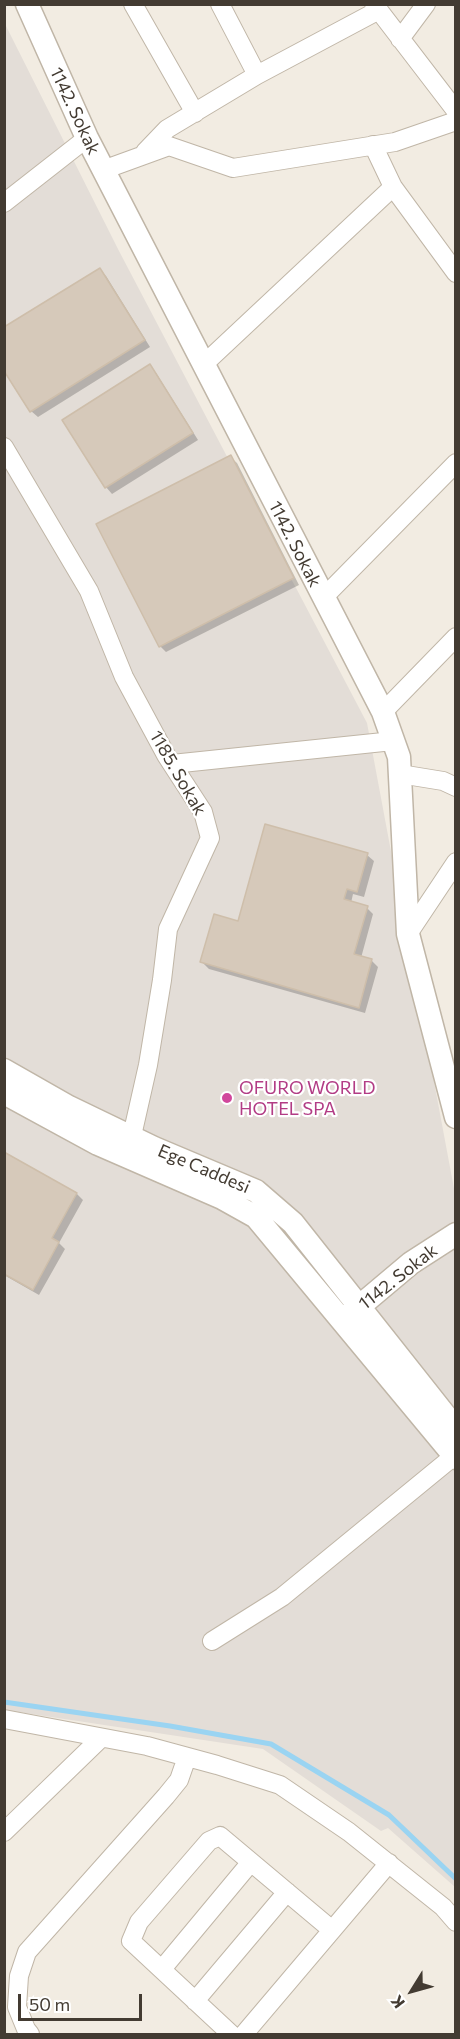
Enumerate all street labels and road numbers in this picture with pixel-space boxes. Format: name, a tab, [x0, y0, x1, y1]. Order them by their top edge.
street label: 1142. Sokak	[45, 64, 105, 158]
street label: 1142. Sokak	[264, 497, 326, 591]
street label: 1185. Sokak	[145, 727, 211, 819]
street label: Ege Caddesi	[155, 1140, 253, 1198]
street label: 1142. Sokak	[354, 1240, 442, 1314]

